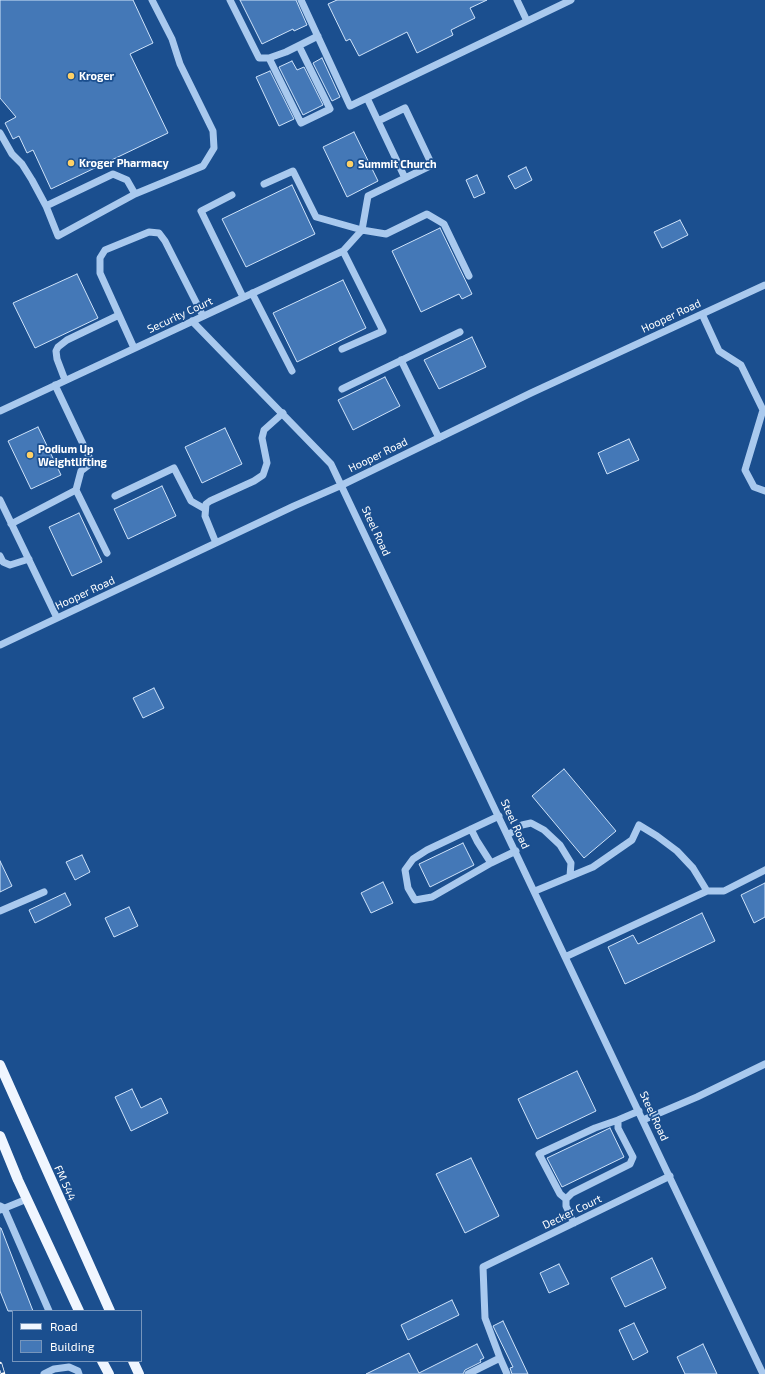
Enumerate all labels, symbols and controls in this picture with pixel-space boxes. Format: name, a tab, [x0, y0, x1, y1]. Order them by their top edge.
place label: Kroger	[79, 69, 114, 83]
marker: Kroger	[66, 71, 76, 81]
place label: Kroger Pharmacy	[79, 156, 169, 170]
place label: Summit Church	[358, 157, 437, 171]
marker: Kroger Pharmacy	[66, 158, 76, 168]
marker: Summit Church	[345, 159, 355, 169]
street label: Security Court	[145, 294, 215, 336]
street label: Hooper Road	[639, 296, 703, 336]
street label: Hooper Road	[346, 435, 410, 475]
place label: Podium Up Weightlifting	[38, 442, 107, 468]
marker: Podium Up Weightlifting	[25, 450, 35, 460]
street label: Steel Road	[359, 504, 393, 558]
street label: Hooper Road	[53, 573, 117, 613]
street label: Steel Road	[498, 797, 532, 851]
street label: Steel Road	[637, 1089, 671, 1143]
street label: FM 544	[51, 1163, 79, 1203]
street label: Decker Court	[540, 1192, 604, 1232]
legend	[12, 1310, 142, 1362]
text: Road	[50, 1319, 78, 1333]
text: Building	[50, 1339, 94, 1353]

